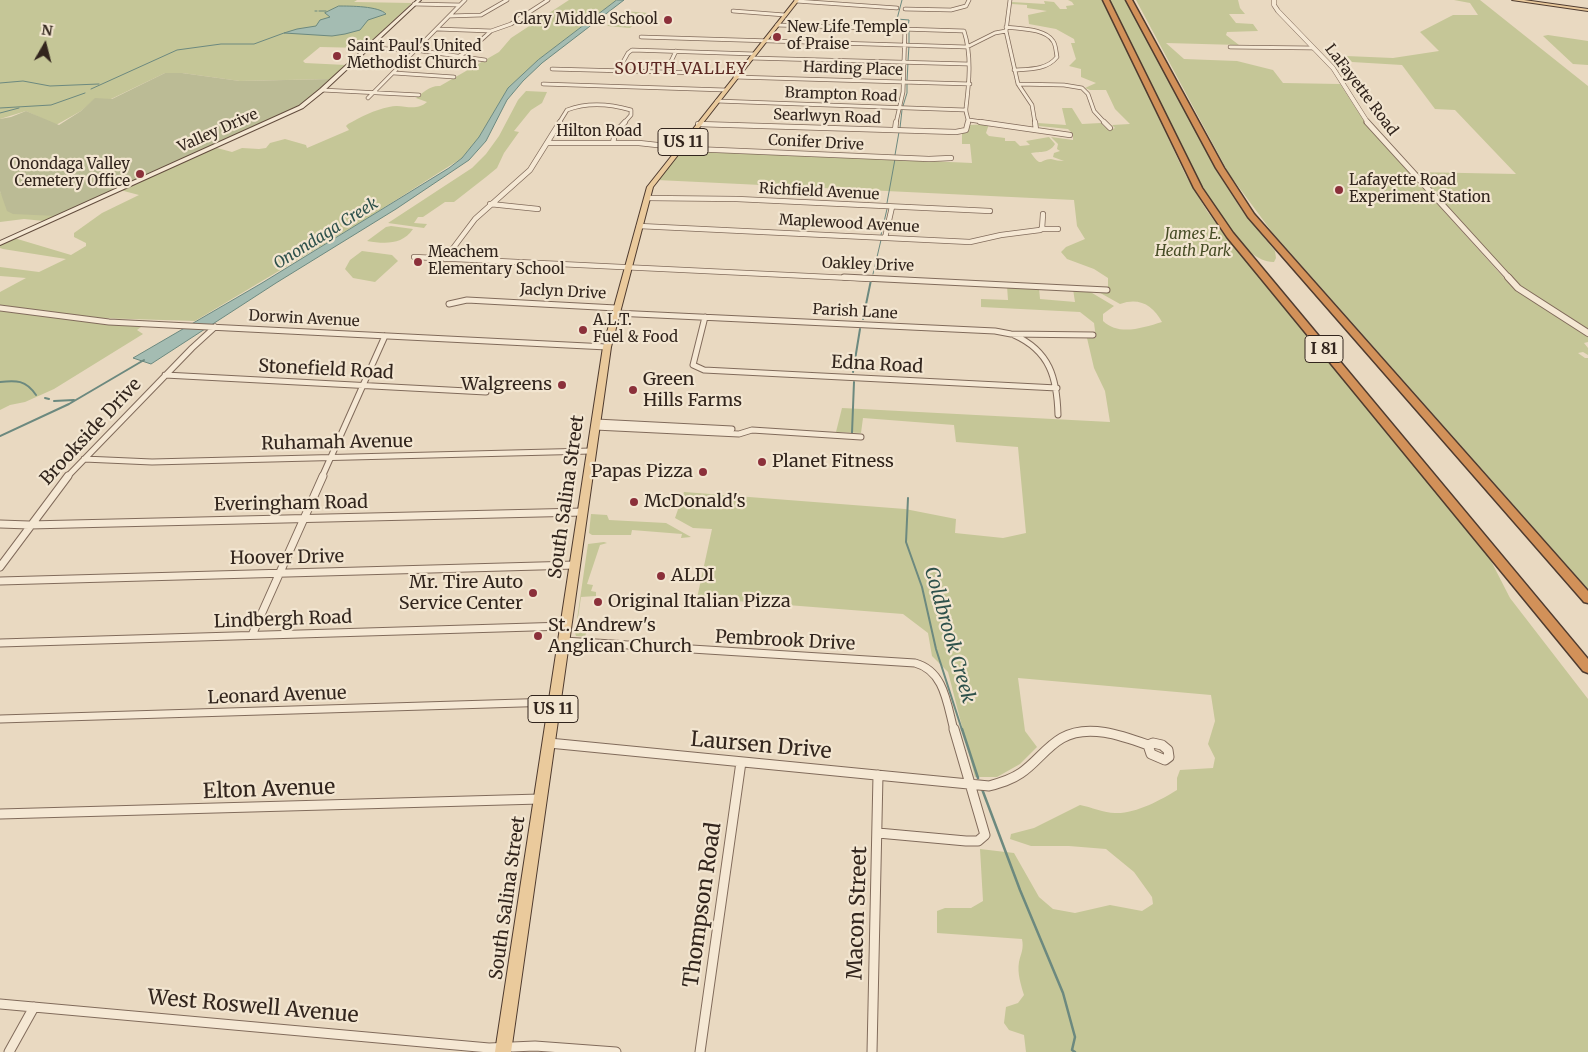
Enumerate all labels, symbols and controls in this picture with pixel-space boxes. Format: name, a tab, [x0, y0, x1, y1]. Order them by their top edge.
place label: Clary Middle School	[514, 11, 658, 29]
marker: Clary Middle School	[662, 14, 674, 26]
place label: New Life Temple of Praise	[787, 19, 908, 54]
north arrow	[20, 20, 70, 70]
text: N	[40, 20, 54, 40]
marker: New Life Temple of Praise	[771, 31, 783, 43]
place label: Saint Paul's United Methodist Church	[347, 38, 481, 73]
street label: LaFayette Road	[1321, 41, 1401, 139]
marker: Saint Paul's United Methodist Church	[331, 50, 343, 62]
street label: Harding Place	[803, 58, 903, 80]
district label: SOUTH VALLEY	[613, 59, 749, 79]
street label: Brampton Road	[784, 84, 898, 106]
street label: Valley Drive	[175, 105, 261, 157]
street label: Searlwyn Road	[773, 106, 881, 128]
street label: Hilton Road	[556, 123, 642, 141]
road number: US 11	[658, 128, 708, 156]
street label: Conifer Drive	[768, 132, 864, 154]
place label: Onondaga Valley Cemetery Office	[9, 156, 130, 191]
marker: Onondaga Valley Cemetery Office	[134, 168, 146, 180]
place label: Lafayette Road Experiment Station	[1349, 172, 1491, 207]
street label: Richfield Avenue	[758, 180, 880, 204]
marker: Lafayette Road Experiment Station	[1333, 184, 1345, 196]
water label: Onondaga Creek	[270, 194, 382, 274]
street label: Maplewood Avenue	[778, 211, 920, 237]
park label: James E. Heath Park	[1155, 226, 1231, 261]
place label: Meachem Elementary School	[428, 244, 565, 279]
street label: Oakley Drive	[822, 254, 914, 276]
marker: Meachem Elementary School	[412, 256, 424, 268]
street label: Jaclyn Drive	[519, 281, 607, 303]
street label: Parish Lane	[812, 301, 898, 323]
street label: Dorwin Avenue	[248, 307, 360, 331]
place label: A.L.T. Fuel & Food	[593, 312, 678, 347]
marker: A.L.T. Fuel & Food	[577, 324, 589, 336]
road number: I 81	[1305, 336, 1343, 362]
street label: Edna Road	[830, 352, 924, 378]
street label: Stonefield Road	[258, 356, 394, 384]
place label: Green Hills Farms	[643, 369, 742, 412]
street label: Brookside Drive	[36, 374, 146, 490]
place label: Walgreens	[461, 374, 552, 396]
marker: Walgreens	[556, 379, 568, 391]
marker: Green Hills Farms	[627, 384, 639, 396]
street label: South Salina Street	[545, 414, 589, 580]
street label: Ruhamah Avenue	[261, 431, 413, 455]
place label: Planet Fitness	[772, 451, 894, 473]
marker: Planet Fitness	[756, 456, 768, 468]
place label: Papas Pizza	[591, 461, 693, 483]
marker: Papas Pizza	[697, 466, 709, 478]
place label: McDonald's	[644, 491, 746, 513]
street label: Everingham Road	[214, 492, 368, 516]
marker: McDonald's	[628, 496, 640, 508]
street label: Hoover Drive	[230, 546, 344, 570]
water label: Coldbrook Creek	[919, 564, 979, 706]
place label: ALDI	[671, 565, 715, 587]
marker: ALDI	[655, 570, 667, 582]
place label: Mr. Tire Auto Service Center	[399, 572, 523, 614]
marker: Mr. Tire Auto Service Center	[527, 587, 539, 599]
place label: Original Italian Pizza	[608, 591, 791, 613]
marker: Original Italian Pizza	[592, 596, 604, 608]
street label: Lindbergh Road	[213, 607, 353, 633]
place label: St. Andrew's Anglican Church	[548, 615, 692, 658]
street label: Pembrook Drive	[714, 627, 856, 655]
marker: St. Andrew's Anglican Church	[532, 630, 544, 642]
street label: Leonard Avenue	[207, 683, 347, 709]
road number: US 11	[528, 696, 578, 722]
street label: Laursen Drive	[689, 727, 833, 765]
street label: Elton Avenue	[202, 775, 336, 805]
street label: South Salina Street	[486, 815, 530, 981]
street label: Thompson Road	[679, 821, 727, 989]
street label: Macon Street	[843, 846, 873, 980]
street label: West Roswell Avenue	[146, 985, 360, 1029]

